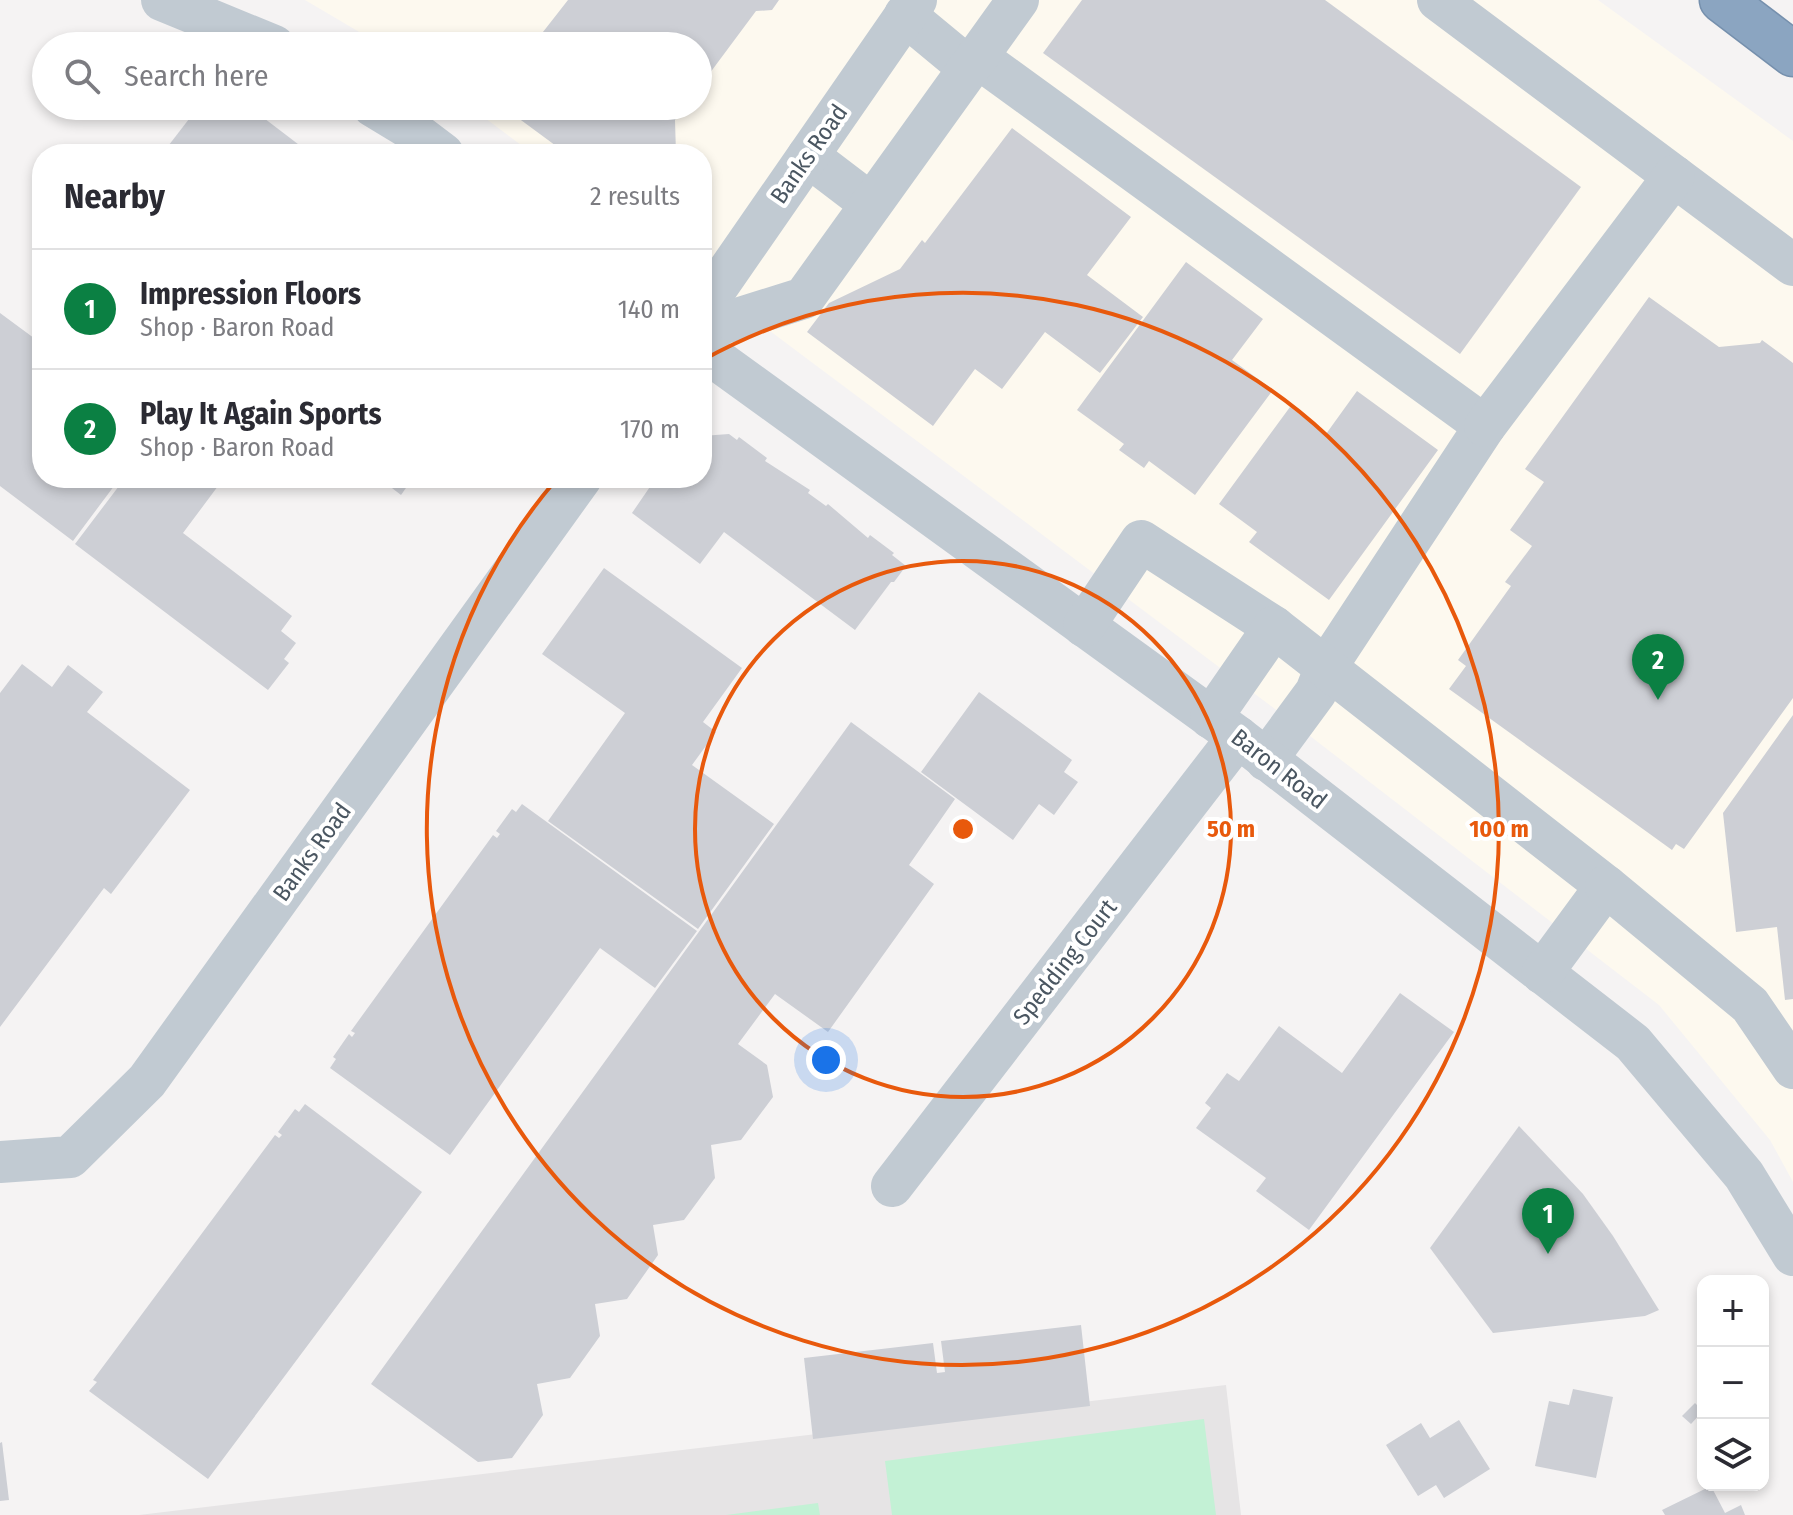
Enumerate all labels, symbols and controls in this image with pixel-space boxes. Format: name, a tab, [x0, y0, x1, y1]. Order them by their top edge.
search box	[32, 32, 712, 120]
icon: search	[60, 54, 104, 98]
text: Search here	[124, 58, 269, 94]
street label: Banks Road	[765, 99, 853, 209]
text: Nearby	[64, 176, 165, 217]
text: 2 results	[590, 181, 680, 212]
text: Impression Floors	[140, 276, 361, 312]
text: 1	[85, 294, 96, 325]
text: 140 m	[618, 294, 680, 325]
text: Shop · Baron Road	[140, 312, 335, 343]
text: Play It Again Sports	[140, 396, 382, 432]
text: 2	[84, 414, 96, 445]
text: 170 m	[620, 414, 680, 445]
text: Shop · Baron Road	[140, 432, 335, 463]
pin: 2	[1632, 634, 1684, 700]
street label: Baron Road	[1226, 723, 1332, 815]
street label: Banks Road	[267, 798, 357, 906]
centre of rings	[949, 815, 977, 843]
text: 50 m	[1207, 815, 1255, 843]
text: 100 m	[1469, 815, 1529, 843]
street label: Spedding Court	[1007, 894, 1123, 1030]
your location	[806, 1040, 846, 1080]
pin: 1	[1522, 1188, 1574, 1254]
map controls	[1697, 1275, 1769, 1491]
button: +	[1697, 1275, 1769, 1347]
button: −	[1697, 1347, 1769, 1419]
button: layers	[1697, 1419, 1769, 1491]

